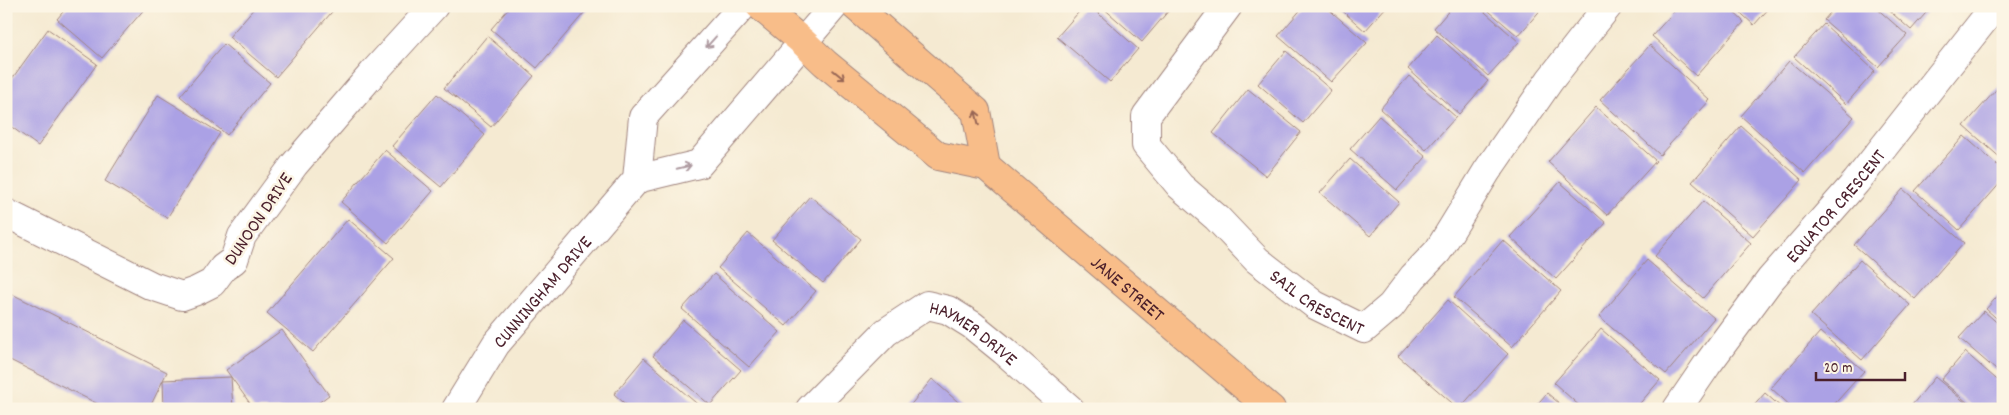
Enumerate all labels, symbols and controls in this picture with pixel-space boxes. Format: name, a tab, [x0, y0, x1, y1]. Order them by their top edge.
one-way arrow	[705, 36, 717, 49]
one-way arrow	[832, 69, 845, 80]
one-way arrow	[971, 110, 981, 126]
street label: EQUATOR CRESCENT	[1781, 144, 1894, 270]
one-way arrow	[676, 162, 692, 172]
street label: DUNOON DRIVE	[219, 168, 301, 272]
street label: CUNNINGHAM DRIVE	[488, 231, 600, 356]
street label: JANE STREET	[1083, 251, 1169, 330]
street label: SAIL CRESCENT	[1262, 264, 1368, 344]
street label: HAYMER DRIVE	[926, 296, 1022, 374]
scale bar	[1816, 350, 1905, 382]
text: 20 m	[1824, 358, 1852, 380]

